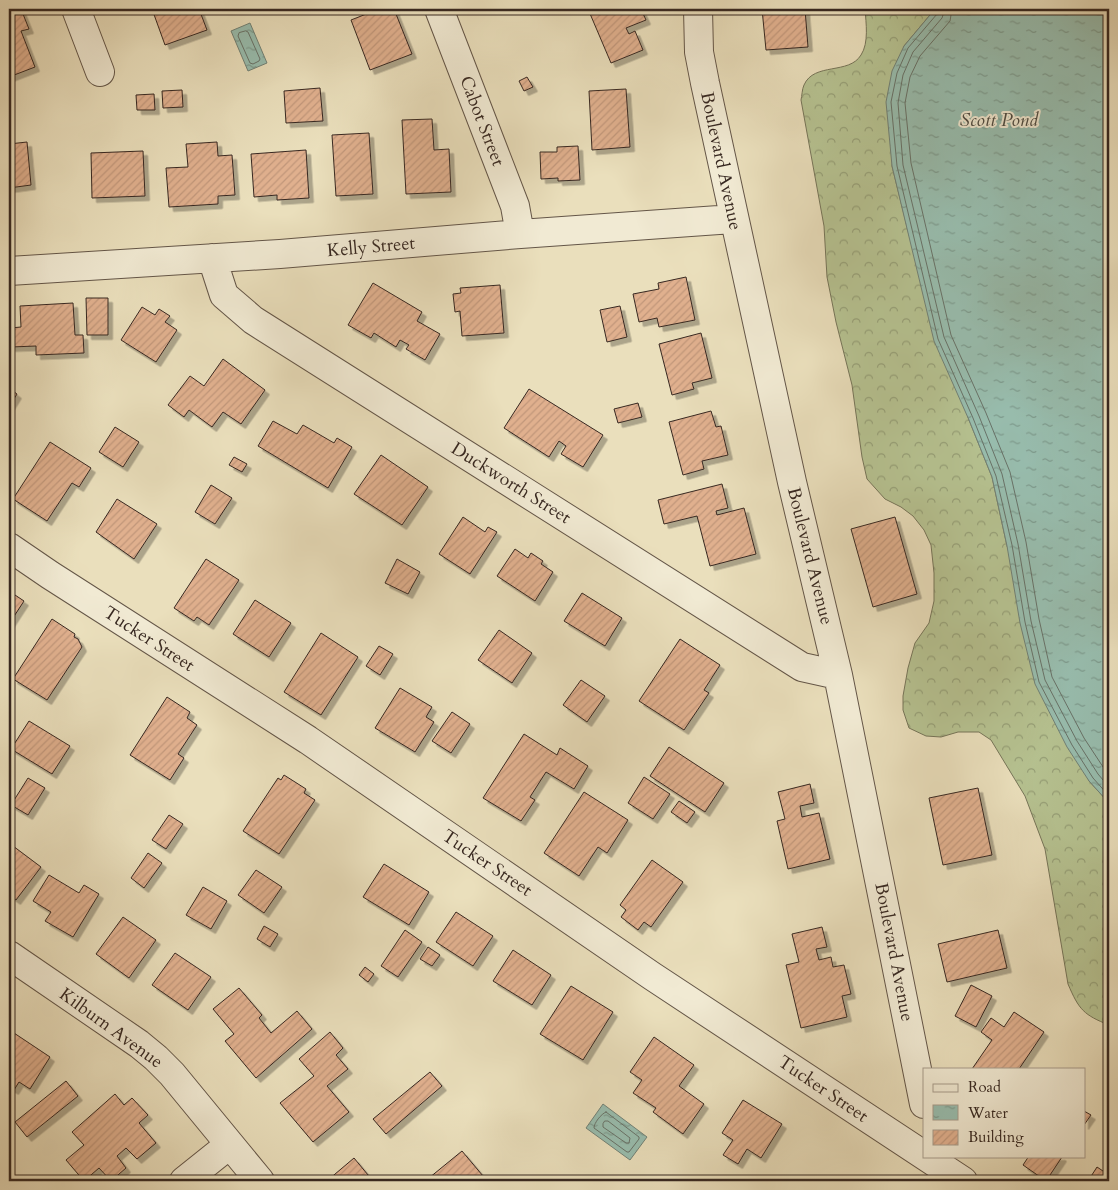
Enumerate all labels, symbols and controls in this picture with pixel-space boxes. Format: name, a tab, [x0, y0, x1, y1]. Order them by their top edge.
street label: Cabot Street	[453, 72, 511, 170]
street label: Boulevard Avenue	[694, 90, 748, 232]
water label: Scott Pond	[960, 107, 1039, 133]
street label: Kelly Street	[326, 231, 416, 263]
street label: Duckworth Street	[446, 436, 576, 530]
street label: Boulevard Avenue	[781, 485, 839, 627]
street label: Tucker Street	[99, 600, 200, 678]
street label: Tucker Street	[437, 824, 537, 903]
street label: Boulevard Avenue	[868, 880, 920, 1024]
street label: Kilburn Avenue	[54, 982, 168, 1074]
street label: Tucker Street	[773, 1050, 873, 1129]
legend	[923, 1068, 1086, 1158]
text: Road	[968, 1077, 1001, 1097]
text: Water	[967, 1103, 1009, 1123]
text: Building	[968, 1127, 1024, 1147]

